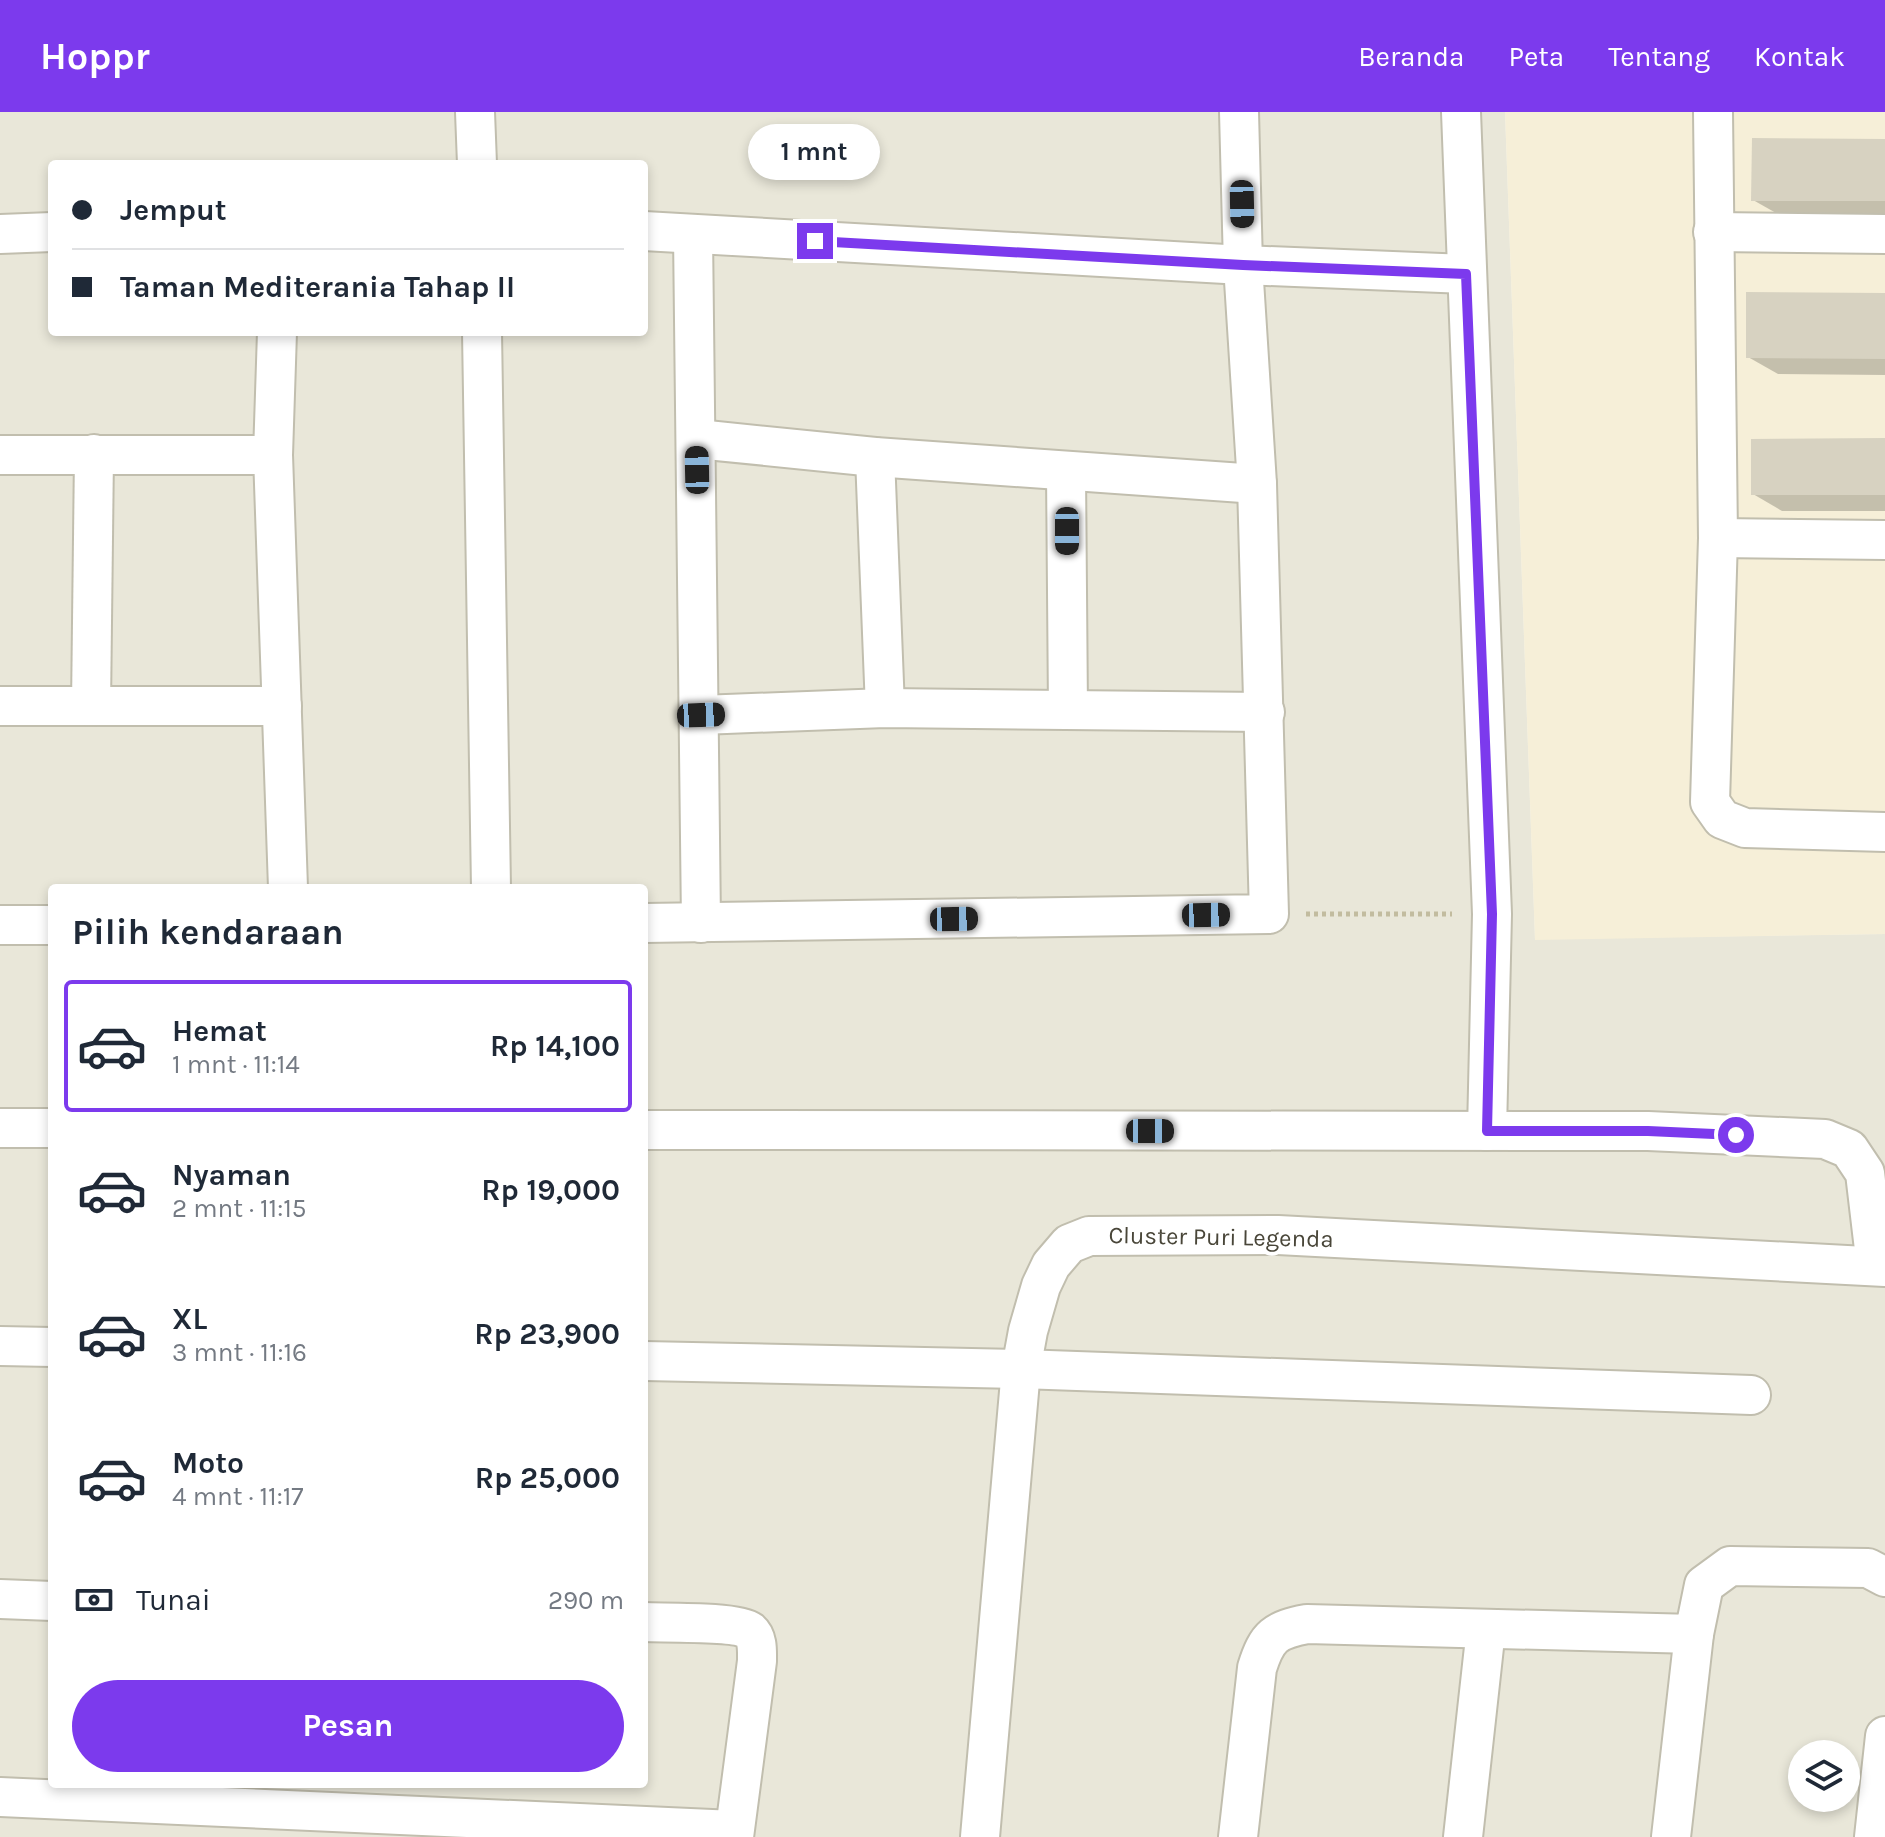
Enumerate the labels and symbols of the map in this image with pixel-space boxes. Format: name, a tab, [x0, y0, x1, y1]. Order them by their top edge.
callout: 1 mnt	[749, 125, 881, 181]
car	[1230, 180, 1254, 228]
route end	[797, 223, 833, 259]
car	[685, 446, 709, 494]
car	[1055, 507, 1079, 555]
car	[677, 702, 725, 728]
car	[1182, 903, 1230, 927]
car	[930, 907, 978, 931]
route start	[1718, 1117, 1754, 1153]
car	[1126, 1119, 1174, 1143]
street label: Cluster Puri Legenda	[1108, 1221, 1334, 1253]

